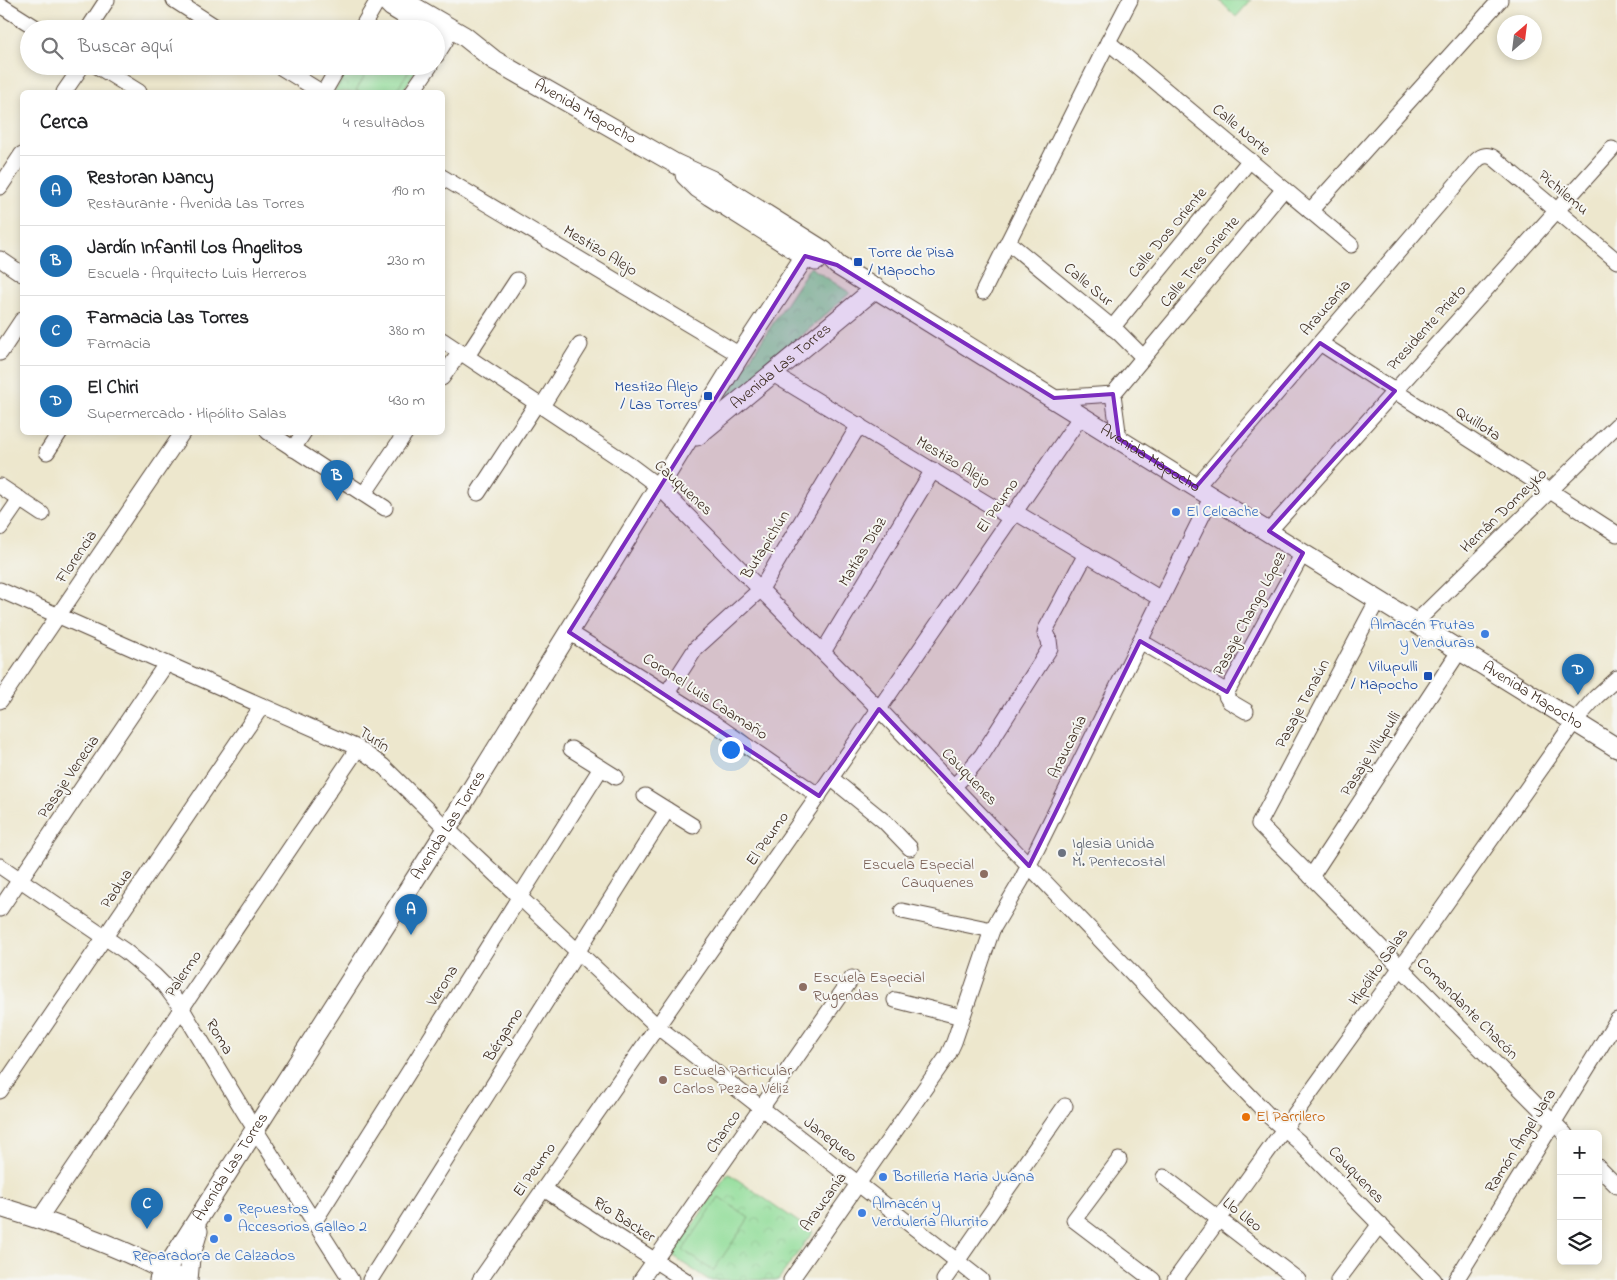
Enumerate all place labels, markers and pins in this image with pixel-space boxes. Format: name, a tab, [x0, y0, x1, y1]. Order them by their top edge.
place label: Torre de Pisa / Mapocho	[868, 241, 954, 283]
marker: Torre de Pisa / Mapocho	[852, 256, 864, 268]
place label: Mestizo Alejo / Las Torres	[614, 375, 698, 417]
marker: Mestizo Alejo / Las Torres	[702, 390, 714, 402]
pin: B	[321, 460, 353, 501]
place label: El Celcache	[1186, 500, 1259, 524]
marker: El Celcache	[1170, 506, 1182, 518]
place label: Almacén Frutas y Venduras	[1370, 613, 1475, 655]
marker: Almacén Frutas y Venduras	[1479, 628, 1491, 640]
pin: D	[1562, 654, 1594, 695]
place label: Vilupulli / Mapocho	[1351, 655, 1418, 697]
marker: Vilupulli / Mapocho	[1422, 670, 1434, 682]
place label: Iglesia Unida M. Pentecostal	[1072, 832, 1165, 874]
marker: Iglesia Unida M. Pentecostal	[1056, 847, 1068, 859]
place label: Escuela Especial Cauquenes	[862, 853, 974, 895]
marker: Escuela Especial Cauquenes	[978, 868, 990, 880]
pin: A	[395, 894, 427, 935]
place label: Escuela Especial Rugendas	[813, 966, 925, 1008]
marker: Escuela Especial Rugendas	[797, 981, 809, 993]
place label: Escuela Particular Carlos Pezoa Véliz	[673, 1059, 792, 1101]
marker: Escuela Particular Carlos Pezoa Véliz	[657, 1074, 669, 1086]
place label: El Parrilero	[1256, 1105, 1325, 1129]
marker: El Parrilero	[1240, 1111, 1252, 1123]
place label: Botillería Maria Juana	[892, 1165, 1034, 1189]
marker: Botillería Maria Juana	[877, 1171, 889, 1183]
pin: C	[131, 1188, 163, 1229]
place label: Almacén y Verdulería Alurrito	[871, 1192, 988, 1234]
place label: Repuestos Accesorios Gallao 2	[238, 1197, 367, 1239]
marker: Almacén y Verdulería Alurrito	[856, 1207, 868, 1219]
marker: Repuestos Accesorios Gallao 2	[222, 1212, 234, 1224]
marker: Reparadora de Calzados	[208, 1233, 220, 1245]
place label: Reparadora de Calzados	[133, 1244, 295, 1268]

